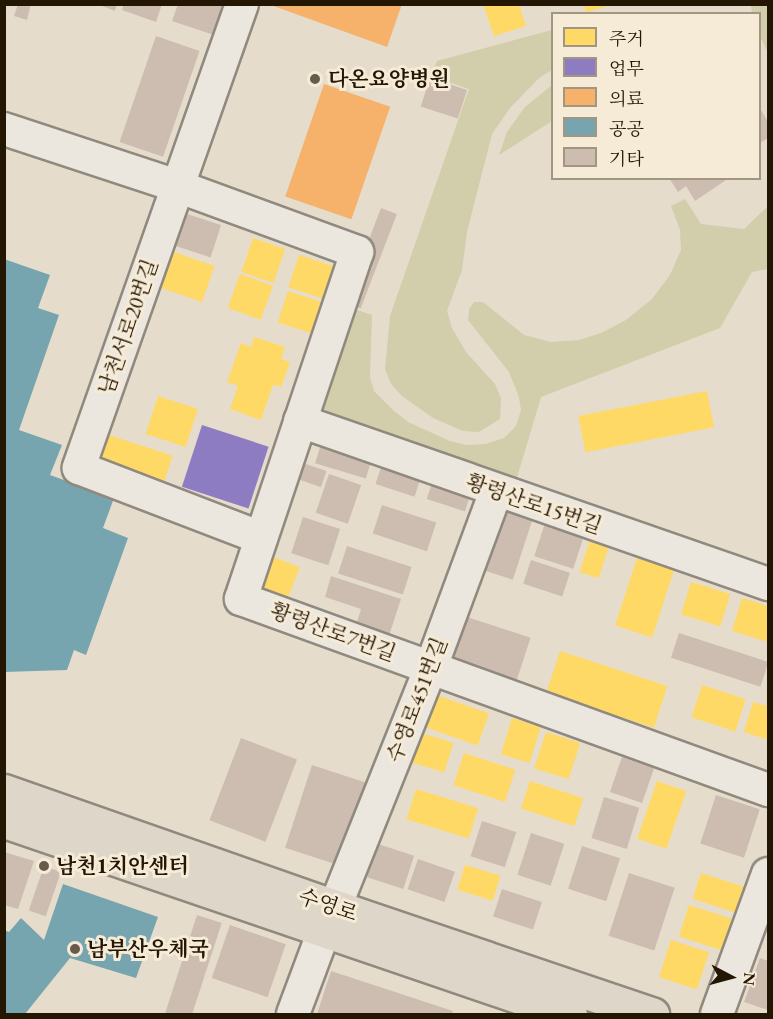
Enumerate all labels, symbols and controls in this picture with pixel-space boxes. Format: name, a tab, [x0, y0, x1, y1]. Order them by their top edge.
legend	[551, 12, 761, 180]
text: 주거	[609, 27, 644, 50]
text: 업무	[609, 57, 644, 80]
place label: 다온요양병원	[328, 66, 450, 92]
marker: 다온요양병원	[306, 70, 324, 88]
text: 의료	[609, 87, 644, 110]
text: 공공	[609, 117, 644, 140]
text: 기타	[609, 147, 644, 170]
street label: 남천서로20번길	[93, 256, 163, 398]
street label: 황령산로15번길	[463, 469, 605, 539]
street label: 황령산로7번길	[267, 598, 399, 666]
street label: 수영로451번길	[382, 634, 452, 766]
place label: 남천1치안센터	[56, 853, 189, 879]
marker: 남천1치안센터	[37, 859, 51, 873]
street label: 수영로	[295, 883, 361, 927]
place label: 남부산우체국	[87, 936, 209, 962]
marker: 남부산우체국	[68, 942, 82, 956]
north arrow	[701, 947, 761, 1007]
text: N	[738, 971, 761, 986]

